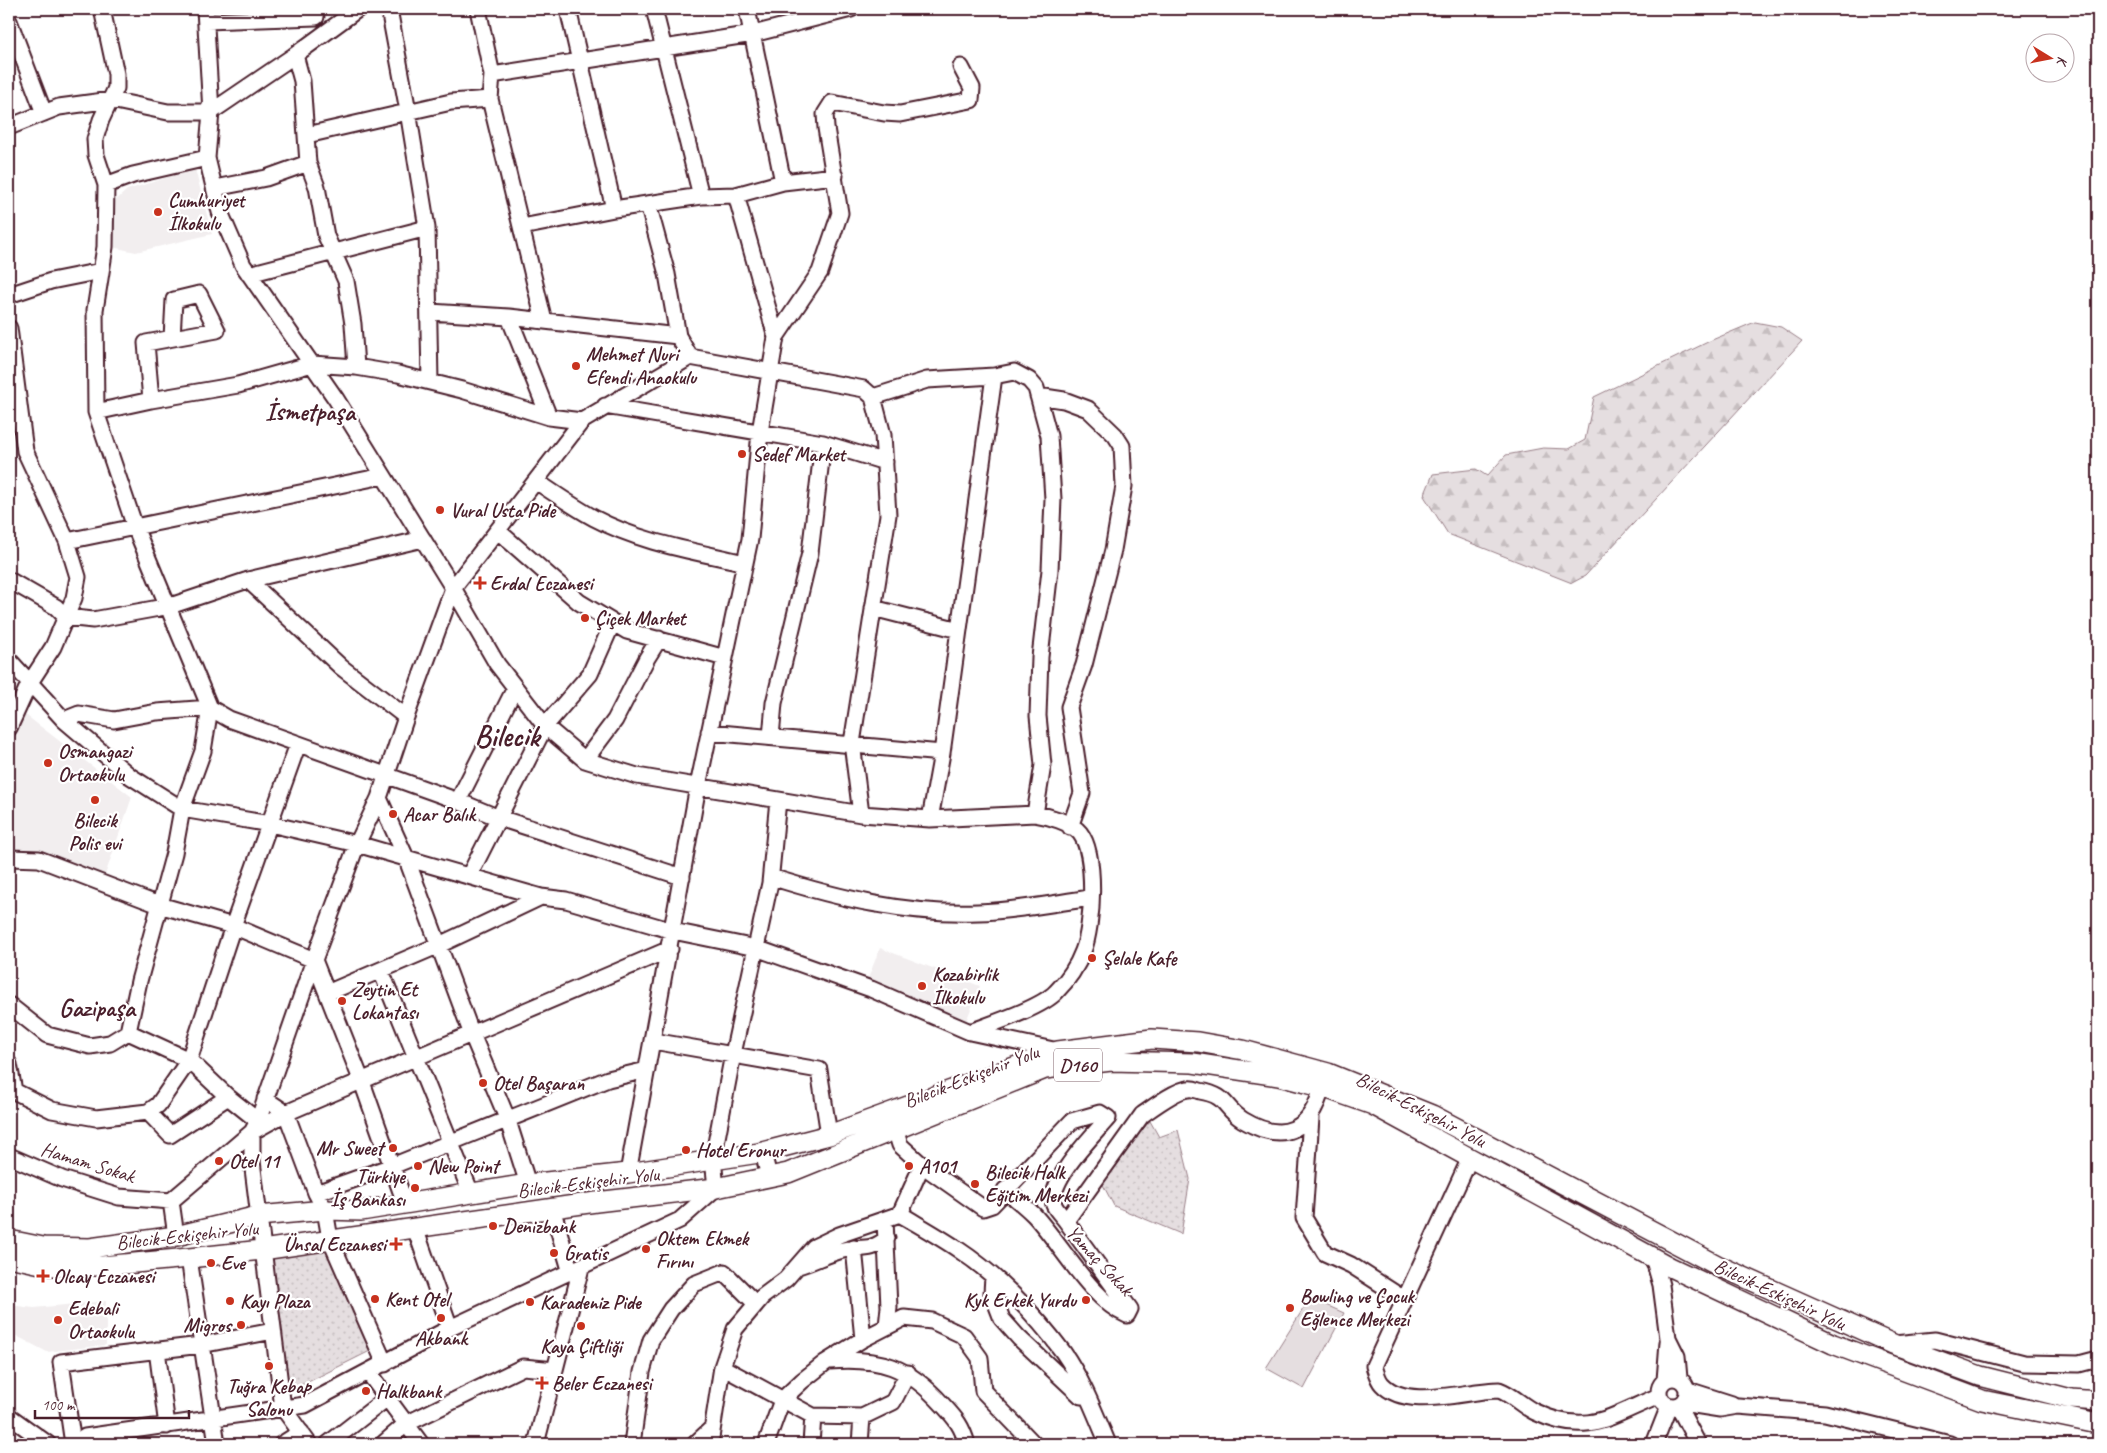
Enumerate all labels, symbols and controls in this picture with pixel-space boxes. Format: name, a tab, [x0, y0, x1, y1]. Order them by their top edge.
north arrow	[2024, 32, 2074, 82]
text: K	[2053, 55, 2071, 68]
place label: Cumhuriyet İlkokulu	[168, 188, 247, 236]
marker: Cumhuriyet İlkokulu	[152, 206, 164, 218]
place label: Mehmet Nuri Efendi Anaokulu	[586, 342, 698, 390]
marker: Mehmet Nuri Efendi Anaokulu	[570, 360, 582, 372]
district label: İsmetpaşa	[265, 396, 357, 428]
place label: Sedef Market	[752, 442, 847, 467]
marker: Sedef Market	[736, 448, 748, 460]
place label: Vural Usta Pide	[450, 498, 556, 523]
marker: Vural Usta Pide	[434, 504, 446, 516]
place label: Erdal Eczanesi	[490, 571, 596, 596]
marker: Erdal Eczanesi	[474, 577, 486, 589]
place label: Çiçek Market	[595, 606, 688, 631]
marker: Çiçek Market	[579, 612, 591, 624]
district label: Bilecik	[474, 717, 542, 755]
place label: Osmangazi Ortaokulu	[58, 739, 134, 787]
marker: Osmangazi Ortaokulu	[42, 757, 54, 769]
marker: Bilecik Polis evi	[89, 794, 101, 806]
place label: Acar Balık	[403, 802, 477, 827]
place label: Bilecik Polis evi	[69, 808, 124, 856]
marker: Acar Balık	[387, 808, 399, 820]
place label: Şelale Kafe	[1102, 946, 1178, 971]
marker: Şelale Kafe	[1086, 952, 1098, 964]
place label: Kozabirlik İlkokulu	[932, 962, 999, 1010]
place label: Zeytin Et Lokantası	[352, 977, 420, 1025]
marker: Kozabirlik İlkokulu	[916, 980, 928, 992]
district label: Gazipaşa	[59, 992, 137, 1024]
marker: Zeytin Et Lokantası	[336, 995, 348, 1007]
street label: Bilecik-Eskişehir Yolu	[900, 1039, 1044, 1114]
road number: D160	[1054, 1048, 1102, 1082]
street label: Bilecik-Eskişehir Yolu	[1352, 1066, 1491, 1154]
place label: Otel Başaran	[493, 1071, 585, 1096]
marker: Otel Başaran	[477, 1077, 489, 1089]
street label: Hamam Sokak	[38, 1136, 139, 1189]
place label: Mr Sweet	[316, 1136, 386, 1161]
place label: Hotel Eronur	[696, 1138, 788, 1163]
marker: Mr Sweet	[387, 1142, 399, 1154]
marker: Hotel Eronur	[680, 1144, 692, 1156]
place label: Otel 11	[229, 1149, 281, 1174]
place label: New Point	[428, 1154, 502, 1179]
place label: A101	[919, 1154, 958, 1179]
marker: Otel 11	[213, 1155, 225, 1167]
marker: New Point	[412, 1160, 424, 1172]
marker: A101	[903, 1160, 915, 1172]
place label: Bilecik Halk Eğitim Merkezi	[985, 1160, 1090, 1208]
street label: Bilecik-Eskişehir Yolu	[516, 1161, 662, 1204]
place label: Türkiye İş Bankası	[330, 1164, 406, 1212]
marker: Bilecik Halk Eğitim Merkezi	[969, 1178, 981, 1190]
marker: Türkiye İş Bankası	[409, 1182, 421, 1194]
place label: Denizbank	[503, 1214, 576, 1239]
street label: Bilecik-Eskişehir Yolu	[115, 1215, 261, 1255]
marker: Denizbank	[487, 1220, 499, 1232]
street label: Yamaç Sokak	[1061, 1220, 1140, 1302]
place label: Oktem Ekmek Fırını	[656, 1226, 750, 1274]
place label: Ünsal Eczanesi	[284, 1232, 389, 1257]
marker: Ünsal Eczanesi	[390, 1238, 402, 1250]
place label: Gratis	[564, 1241, 609, 1266]
marker: Oktem Ekmek Fırını	[640, 1243, 652, 1255]
marker: Gratis	[548, 1247, 560, 1259]
place label: Eve	[221, 1251, 247, 1276]
street label: Bilecik-Eskişehir Yolu	[1710, 1253, 1851, 1337]
marker: Eve	[205, 1257, 217, 1269]
place label: Olcay Eczanesi	[53, 1264, 157, 1289]
marker: Olcay Eczanesi	[37, 1270, 49, 1282]
place label: Bowling ve Çocuk Eğlence Merkezi	[1300, 1284, 1415, 1332]
place label: Kent Otel	[385, 1287, 453, 1312]
place label: Kyk Erkek Yurdu	[964, 1288, 1078, 1313]
place label: Kayı Plaza	[240, 1289, 312, 1314]
place label: Karadeniz Pide	[540, 1290, 642, 1315]
marker: Kent Otel	[369, 1293, 381, 1305]
marker: Kyk Erkek Yurdu	[1080, 1294, 1092, 1306]
marker: Kayı Plaza	[224, 1295, 236, 1307]
place label: Edebali Ortaokulu	[68, 1296, 136, 1344]
marker: Karadeniz Pide	[524, 1296, 536, 1308]
marker: Bowling ve Çocuk Eğlence Merkezi	[1284, 1302, 1296, 1314]
marker: Akbank	[435, 1312, 447, 1324]
place label: Migros	[184, 1313, 233, 1338]
marker: Edebali Ortaokulu	[52, 1314, 64, 1326]
marker: Migros	[235, 1319, 247, 1331]
marker: Kaya Çiftliği	[575, 1320, 587, 1332]
place label: Akbank	[415, 1326, 470, 1351]
place label: Kaya Çiftliği	[540, 1334, 625, 1359]
marker: Tuğra Kebap Salonu	[263, 1360, 275, 1372]
place label: Beler Eczanesi	[552, 1371, 654, 1396]
place label: Tuğra Kebap Salonu	[227, 1374, 312, 1422]
marker: Beler Eczanesi	[536, 1377, 548, 1389]
place label: Halkbank	[376, 1379, 443, 1404]
marker: Halkbank	[360, 1385, 372, 1397]
scale bar	[35, 1388, 189, 1420]
text: 100 m	[42, 1396, 76, 1415]

